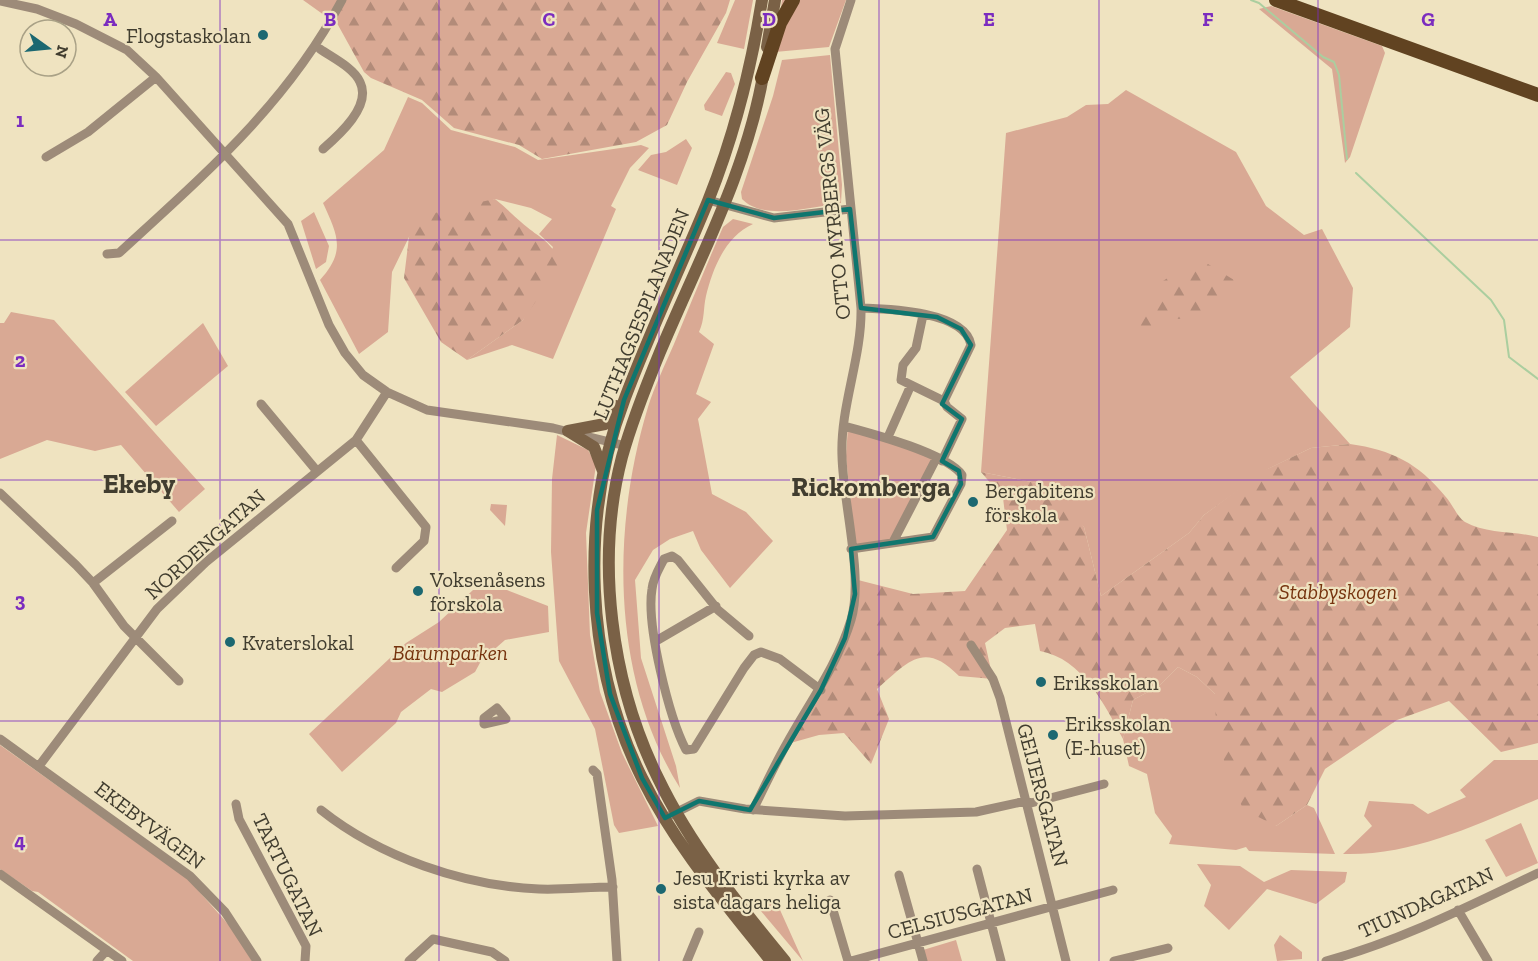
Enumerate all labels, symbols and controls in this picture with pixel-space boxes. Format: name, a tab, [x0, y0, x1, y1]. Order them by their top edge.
text: A	[103, 7, 117, 31]
text: B	[324, 7, 336, 31]
text: C	[543, 7, 556, 31]
text: D	[762, 7, 776, 31]
text: E	[983, 7, 995, 31]
text: F	[1202, 7, 1214, 31]
text: G	[1421, 7, 1435, 31]
north arrow	[18, 18, 78, 78]
place label: Flogstaskolan	[126, 23, 251, 48]
marker: Flogstaskolan	[256, 28, 270, 42]
text: N	[51, 43, 73, 60]
street label: OTTO MYRBERGS VÄG	[808, 107, 856, 321]
text: 1	[16, 108, 24, 132]
street label: LUTHAGSESPLANADEN	[587, 205, 695, 423]
text: 2	[15, 348, 26, 372]
district label: Ekeby	[103, 468, 176, 500]
district label: Rickomberga	[791, 471, 951, 503]
place label: Bergabitens förskola	[985, 478, 1094, 527]
street label: NORDENGATAN	[140, 483, 270, 605]
marker: Bergabitens förskola	[966, 495, 980, 509]
place label: Voksenåsens förskola	[429, 567, 545, 616]
park label: Stabbyskogen	[1279, 579, 1397, 604]
marker: Voksenåsens förskola	[411, 584, 425, 598]
text: 3	[15, 588, 26, 612]
place label: Kvaterslokal	[242, 630, 354, 655]
marker: Kvaterslokal	[223, 635, 237, 649]
park label: Bärumparken	[392, 640, 508, 665]
place label: Eriksskolan	[1053, 670, 1158, 695]
marker: Eriksskolan	[1034, 675, 1048, 689]
place label: Eriksskolan (E-huset)	[1065, 711, 1170, 760]
street label: GEIJERSGATAN	[1012, 721, 1074, 869]
marker: Eriksskolan (E-huset)	[1046, 728, 1060, 742]
street label: EKEBYVÄGEN	[90, 776, 210, 874]
street label: TARTUGATAN	[247, 809, 329, 941]
text: 4	[14, 829, 26, 853]
street label: TIUNDAGATAN	[1355, 861, 1497, 943]
place label: Jesu Kristi kyrka av sista dagars heliga	[673, 865, 850, 914]
marker: Jesu Kristi kyrka av sista dagars heliga	[654, 882, 668, 896]
street label: CELSIUSGATAN	[885, 882, 1035, 944]

